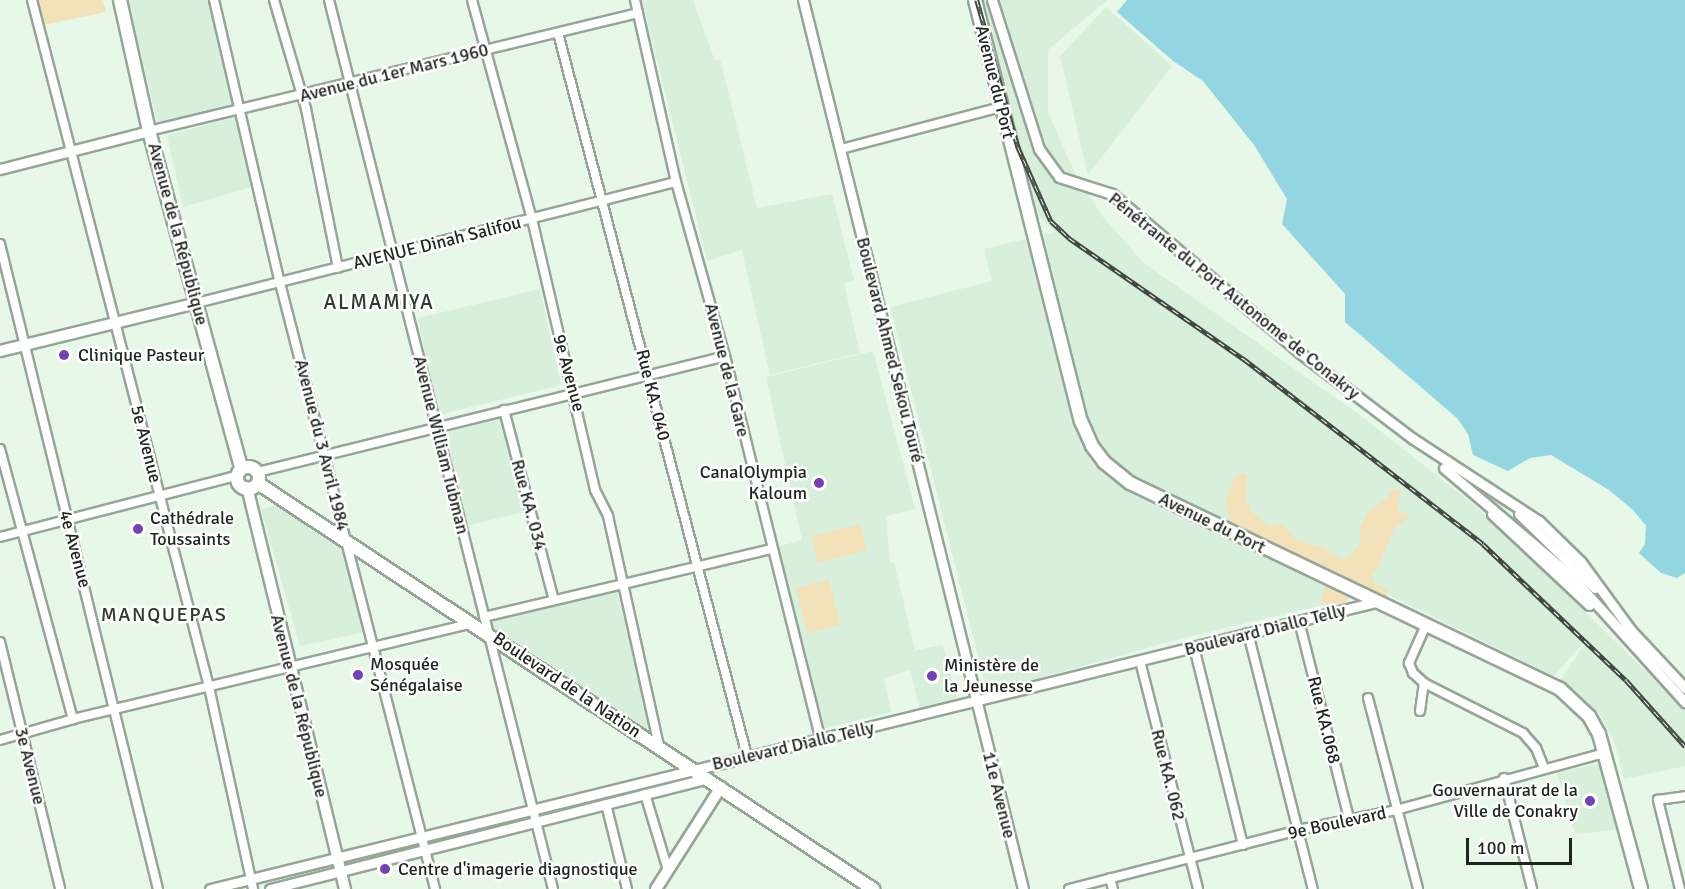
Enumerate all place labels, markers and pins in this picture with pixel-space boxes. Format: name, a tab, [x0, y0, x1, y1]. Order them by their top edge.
place label: Clinique Pasteur	[78, 344, 204, 366]
marker: Clinique Pasteur	[55, 346, 73, 364]
place label: CanalOlympia Kaloum	[700, 462, 807, 504]
marker: CanalOlympia Kaloum	[812, 476, 826, 490]
place label: Cathédrale Toussaints	[150, 508, 234, 550]
marker: Cathédrale Toussaints	[131, 522, 145, 536]
place label: Mosquée Sénégalaise	[370, 654, 463, 696]
place label: Ministère de la Jeunesse	[944, 655, 1039, 698]
marker: Mosquée Sénégalaise	[351, 668, 365, 682]
marker: Ministère de la Jeunesse	[925, 669, 939, 683]
place label: Gouvernaurat de la Ville de Conakry	[1432, 780, 1578, 822]
marker: Gouvernaurat de la Ville de Conakry	[1583, 794, 1597, 808]
place label: Centre d'imagerie diagnostique	[398, 858, 638, 880]
marker: Centre d'imagerie diagnostique	[376, 860, 394, 878]

